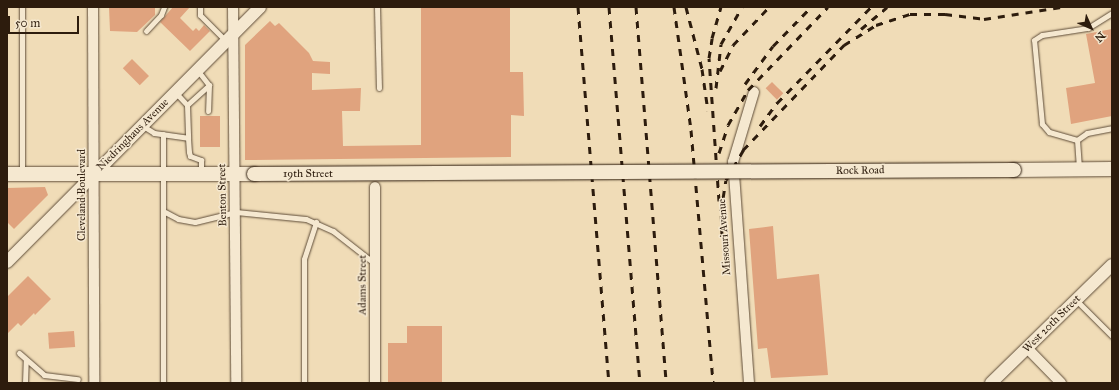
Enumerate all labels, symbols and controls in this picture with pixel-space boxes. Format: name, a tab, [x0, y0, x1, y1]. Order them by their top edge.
scale bar	[10, 8, 81, 34]
north arrow	[1071, 8, 1111, 48]
text: 50 m	[15, 16, 40, 30]
text: N	[1092, 29, 1108, 45]
street label: Niedringhaus Avenue	[94, 96, 172, 174]
street label: Cleveland Boulevard	[75, 149, 89, 241]
street label: Benton Street	[216, 163, 230, 227]
street label: Rock Road	[835, 164, 885, 178]
street label: 19th Street	[283, 167, 333, 181]
street label: Missouri Avenue	[716, 198, 734, 276]
street label: Adams Street	[356, 255, 370, 315]
street label: West 20th Street	[1020, 292, 1084, 356]

